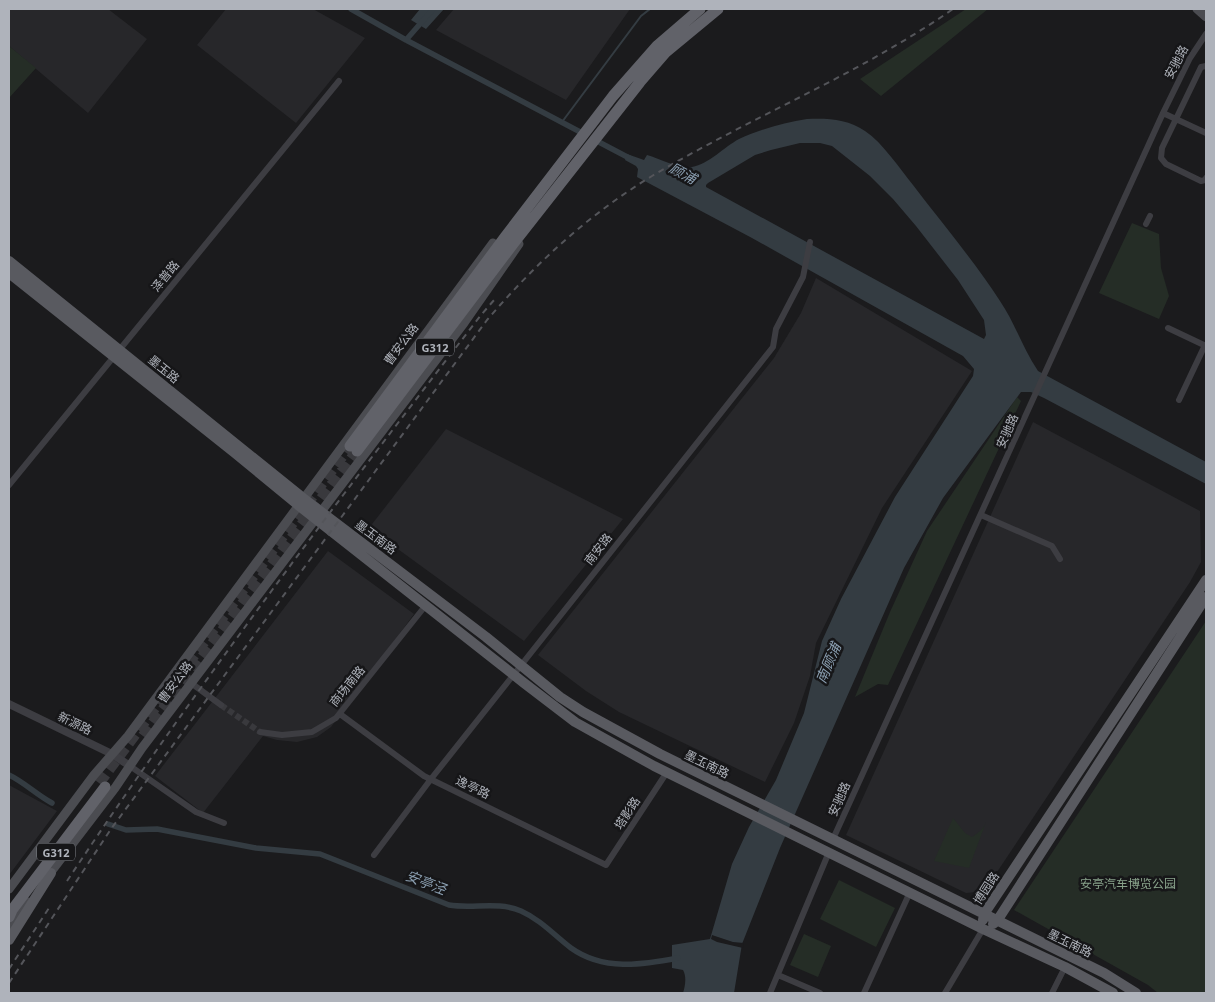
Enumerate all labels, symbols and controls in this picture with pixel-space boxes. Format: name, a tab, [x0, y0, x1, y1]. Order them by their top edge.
street label: 安驰路	[1160, 42, 1192, 82]
water label: 顾浦	[666, 158, 702, 189]
street label: 泽普路	[147, 257, 183, 295]
street label: 曹安公路	[380, 320, 422, 368]
road number: G312	[416, 338, 454, 356]
street label: 墨玉路	[145, 351, 183, 387]
street label: 安驰路	[992, 411, 1022, 451]
street label: 墨玉南路	[352, 516, 400, 558]
street label: 南安路	[580, 530, 616, 568]
water label: 南顾浦	[811, 638, 846, 686]
street label: 曹安公路	[154, 658, 196, 706]
street label: 商场南路	[325, 662, 369, 710]
street label: 新源路	[55, 707, 95, 739]
street label: 墨玉南路	[682, 746, 732, 782]
street label: 逸亭路	[453, 771, 493, 803]
street label: 安驰路	[824, 779, 854, 819]
street label: 塔影路	[610, 793, 644, 833]
road number: G312	[37, 844, 75, 860]
water label: 安亭泾	[403, 866, 451, 899]
street label: 博园路	[969, 868, 1003, 908]
park label: 安亭汽车博览公园	[1080, 875, 1176, 892]
street label: 墨玉南路	[1045, 925, 1095, 961]

